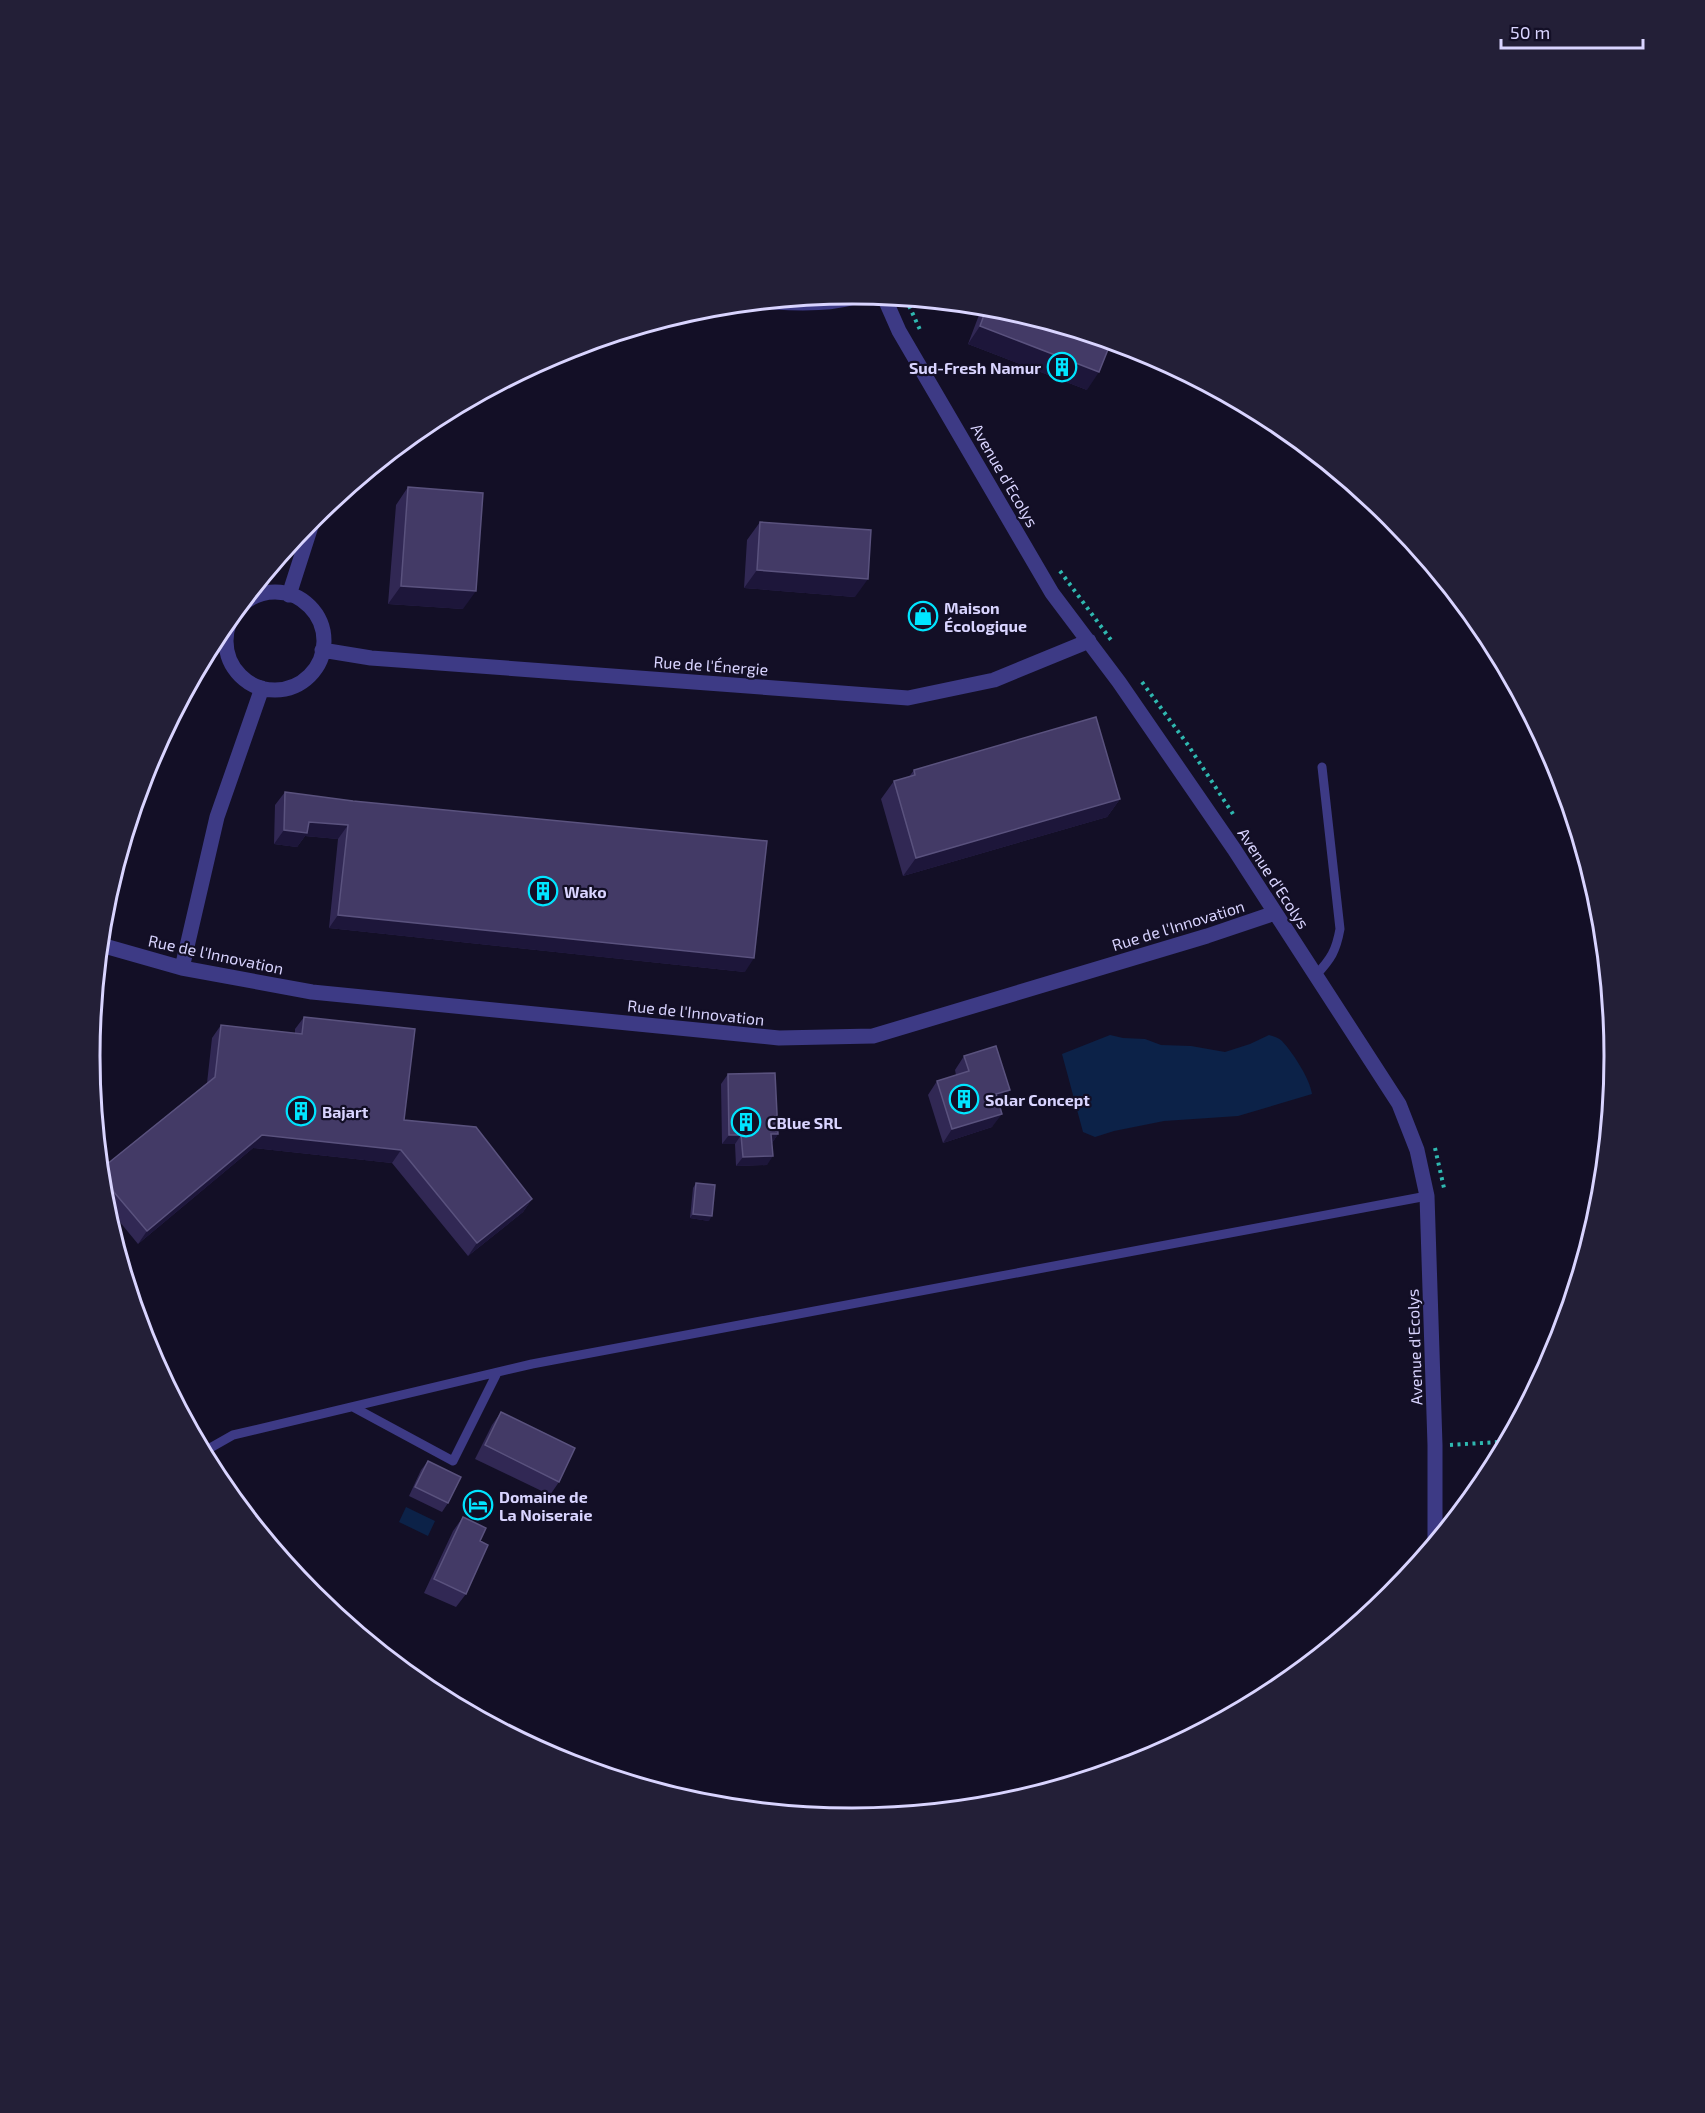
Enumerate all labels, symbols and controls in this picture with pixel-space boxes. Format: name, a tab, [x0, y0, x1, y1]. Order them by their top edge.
scale bar	[1501, 12, 1644, 50]
text: 50 m	[1510, 21, 1550, 43]
building icon: Sud-Fresh Namur	[1046, 351, 1078, 383]
place label: Sud-Fresh Namur	[909, 358, 1041, 377]
street label: Avenue d'Ecolys	[968, 420, 1042, 530]
place label: Maison Écologique	[944, 598, 1027, 635]
shop icon: Maison Écologique	[907, 600, 939, 632]
street label: Rue de l'Énergie	[653, 652, 769, 678]
street label: Avenue d'Ecolys	[1234, 824, 1314, 932]
building icon: Wako	[527, 875, 559, 907]
place label: Wako	[564, 882, 607, 901]
street label: Rue de l'Innovation	[1109, 896, 1247, 954]
street label: Rue de l'Innovation	[147, 930, 285, 978]
street label: Rue de l'Innovation	[627, 995, 765, 1029]
building icon: Solar Concept	[948, 1083, 980, 1115]
place label: Solar Concept	[985, 1090, 1090, 1109]
building icon: Bajart	[285, 1095, 317, 1127]
place label: Bajart	[322, 1102, 369, 1121]
building icon: CBlue SRL	[730, 1106, 762, 1138]
place label: CBlue SRL	[767, 1113, 843, 1132]
street label: Avenue d'Ecolys	[1402, 1288, 1426, 1406]
place label: Domaine de La Noiseraie	[499, 1487, 592, 1524]
hotel icon: Domaine de La Noiseraie	[462, 1489, 494, 1521]

